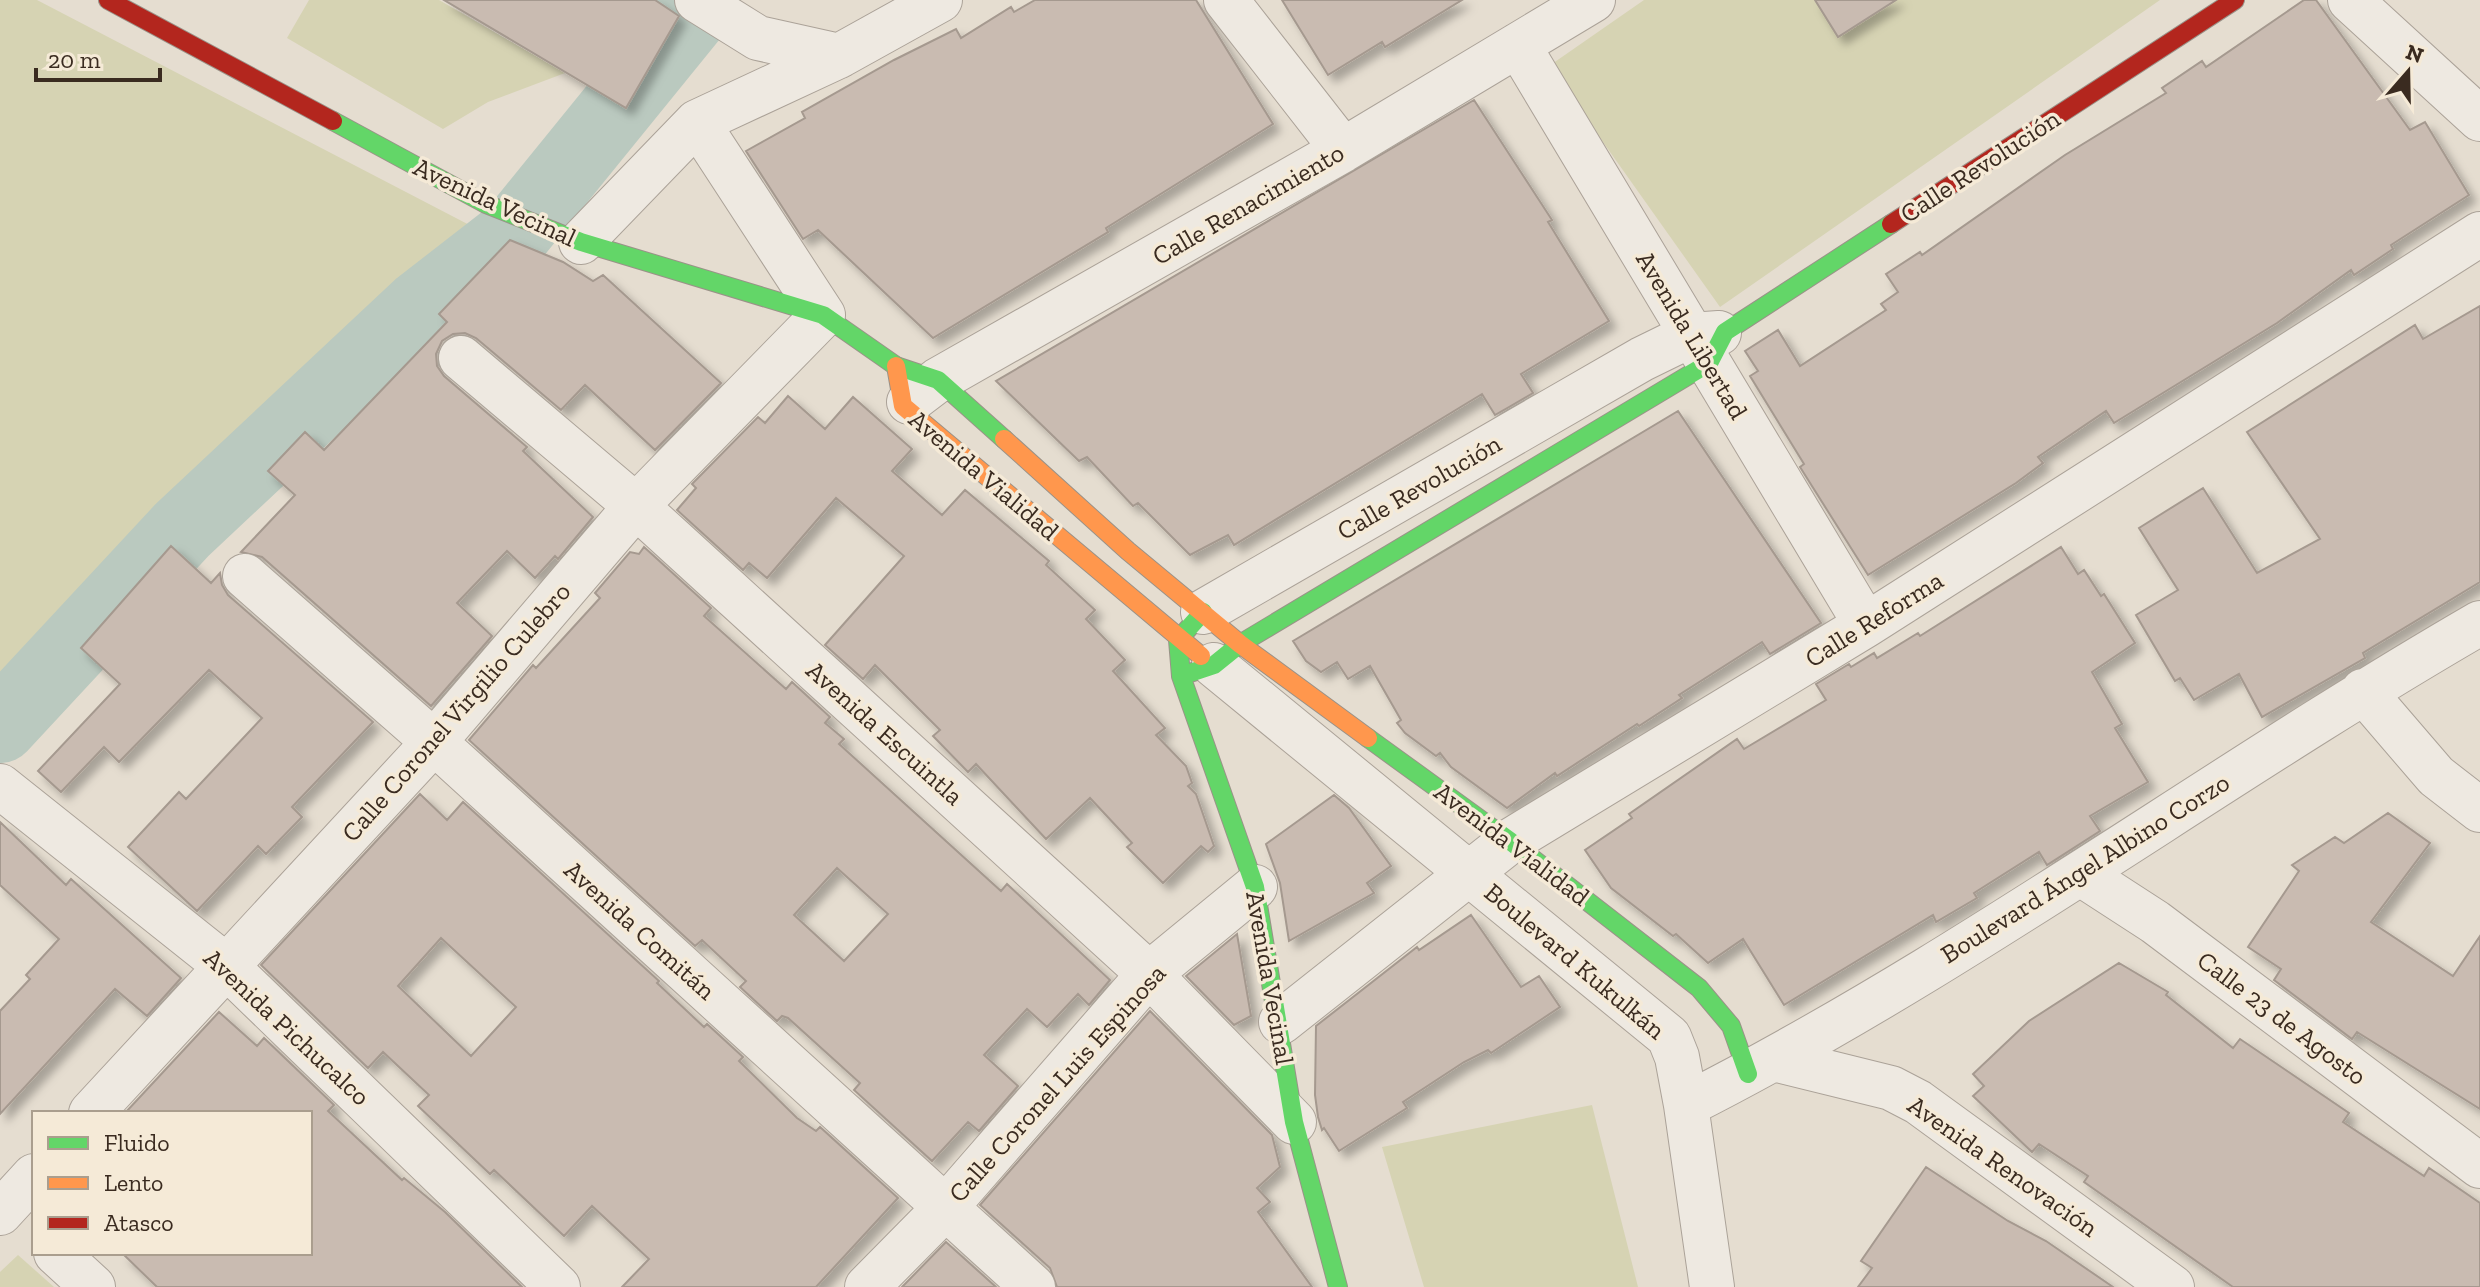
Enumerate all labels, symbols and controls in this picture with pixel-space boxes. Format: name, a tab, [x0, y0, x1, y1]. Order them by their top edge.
scale bar	[36, 32, 160, 82]
north arrow	[2368, 32, 2448, 112]
text: N	[2402, 38, 2427, 69]
text: 20 m	[48, 45, 101, 74]
street label: Calle Revolución	[1894, 102, 2066, 230]
street label: Calle Renacimiento	[1147, 136, 1349, 272]
street label: Avenida Vecinal	[409, 150, 581, 254]
street label: Avenida Libertad	[1629, 245, 1755, 425]
street label: Avenida Vialidad	[902, 403, 1066, 547]
street label: Calle Revolución	[1331, 427, 1507, 547]
street label: Calle Reforma	[1799, 564, 1949, 674]
street label: Calle Coronel Virgilio Culebro	[335, 576, 577, 848]
street label: Avenida Escuintla	[800, 654, 970, 812]
street label: Boulevard Ángel Albino Corzo	[1935, 766, 2235, 970]
street label: Avenida Vialidad	[1428, 775, 1596, 913]
street label: Avenida Comitán	[558, 854, 722, 1006]
street label: Boulevard Kukulkán	[1478, 876, 1672, 1046]
street label: Avenida Vecinal	[1239, 889, 1301, 1067]
street label: Avenida Pichucalco	[197, 942, 377, 1112]
street label: Calle 23 de Agosto	[2191, 944, 2373, 1092]
street label: Calle Coronel Luis Espinosa	[942, 957, 1173, 1209]
street label: Avenida Renovación	[1902, 1088, 2104, 1244]
legend	[32, 1111, 312, 1255]
text: Fluido	[104, 1128, 169, 1157]
text: Lento	[104, 1168, 163, 1197]
text: Atasco	[104, 1208, 174, 1237]

